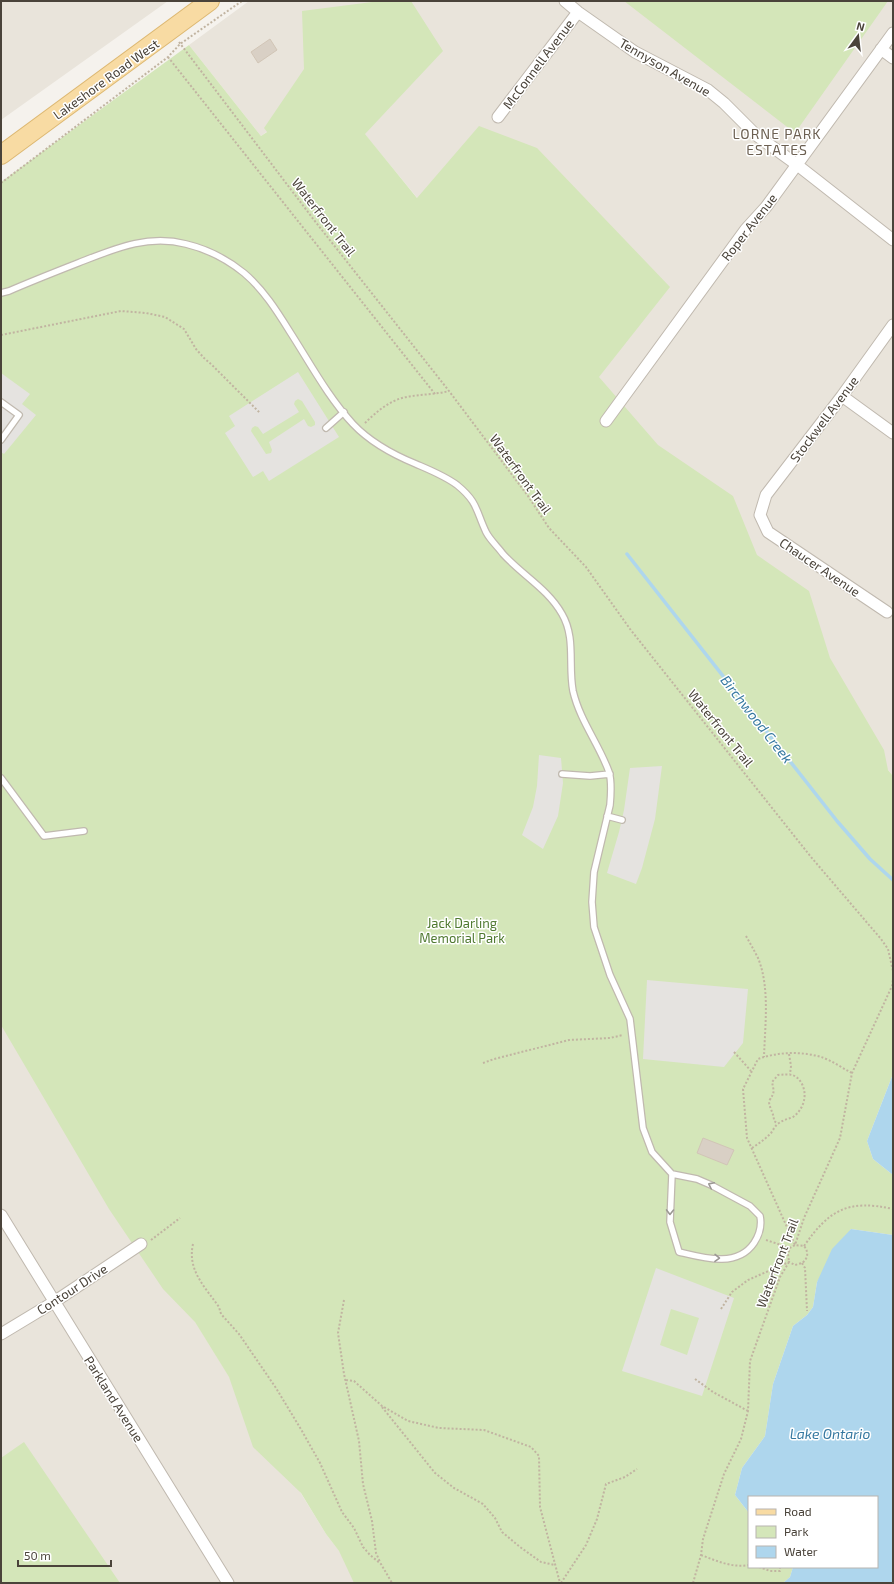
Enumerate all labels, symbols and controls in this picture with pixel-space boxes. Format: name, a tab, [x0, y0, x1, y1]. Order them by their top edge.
street label: McConnell Avenue	[499, 16, 577, 112]
north arrow	[838, 16, 878, 56]
text: N	[855, 19, 866, 33]
street label: Tennyson Avenue	[617, 34, 714, 100]
street label: Lakeshore Road West	[50, 35, 162, 123]
district label: LORNE PARK ESTATES	[732, 125, 822, 158]
street label: Waterfront Trail	[289, 175, 360, 259]
street label: Roper Avenue	[718, 190, 780, 264]
street label: Stockwell Avenue	[786, 373, 862, 465]
street label: Waterfront Trail	[487, 431, 555, 517]
street label: Chaucer Avenue	[777, 534, 863, 600]
water label: Birchwood Creek	[717, 672, 797, 766]
street label: Waterfront Trail	[685, 686, 757, 770]
park label: Jack Darling Memorial Park	[419, 915, 505, 946]
one-way arrow	[708, 1182, 715, 1190]
one-way arrow	[666, 1209, 674, 1215]
street label: Waterfront Trail	[753, 1216, 801, 1310]
one-way arrow	[714, 1254, 720, 1263]
street label: Contour Drive	[34, 1260, 110, 1318]
street label: Parkland Avenue	[81, 1353, 147, 1445]
water label: Lake Ontario	[790, 1425, 870, 1442]
legend	[748, 1496, 878, 1568]
text: Road	[784, 1504, 812, 1518]
text: Park	[784, 1524, 809, 1538]
scale bar	[18, 1542, 111, 1568]
text: Water	[784, 1544, 818, 1558]
text: 50 m	[24, 1548, 51, 1562]

